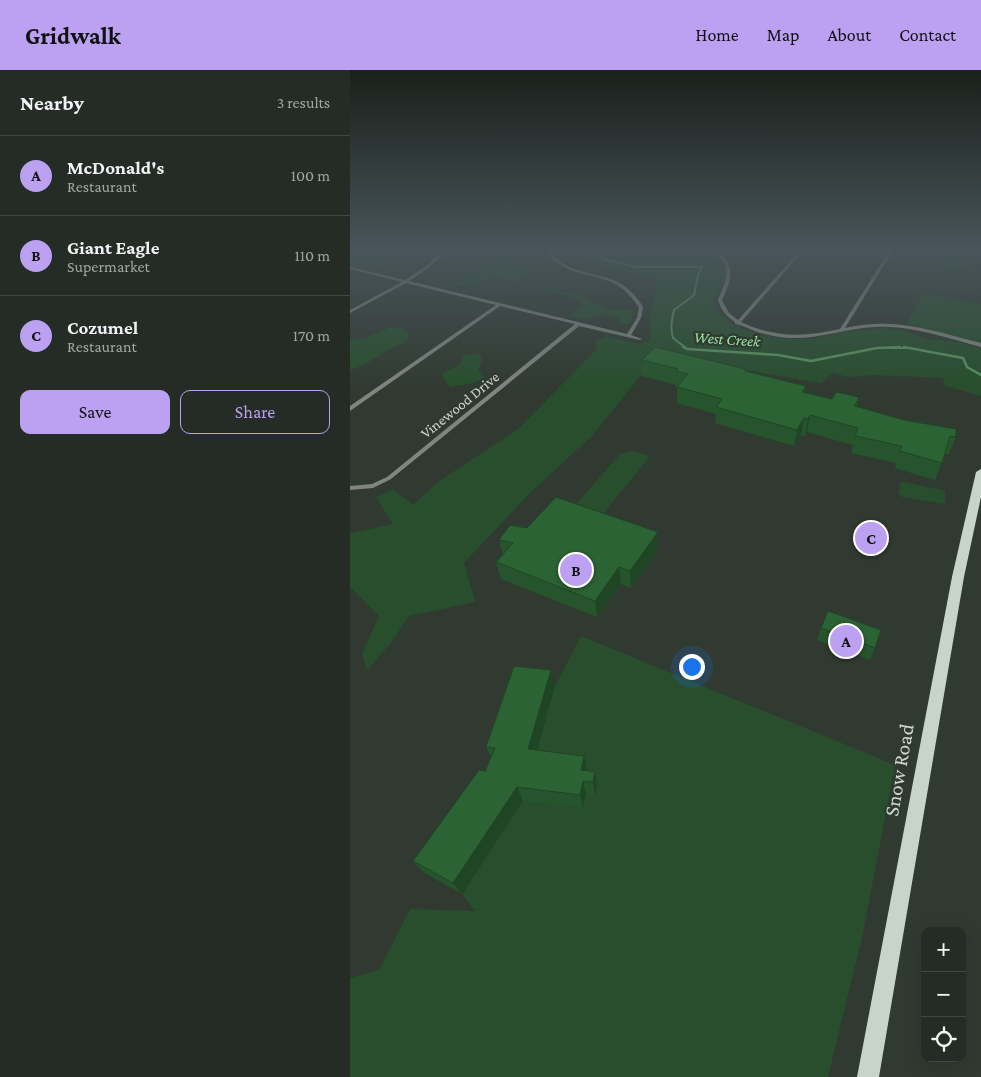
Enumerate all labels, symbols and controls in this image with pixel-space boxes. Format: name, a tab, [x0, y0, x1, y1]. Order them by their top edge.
text: Gridwalk	[25, 22, 121, 49]
text: Home	[696, 25, 739, 45]
text: Map	[767, 25, 799, 45]
text: About	[827, 25, 871, 45]
text: Contact	[899, 25, 956, 45]
text: Nearby	[20, 91, 84, 115]
text: 3 results	[277, 94, 330, 111]
text: McDonald's	[67, 157, 164, 178]
text: A	[31, 167, 41, 184]
text: 100 m	[291, 167, 330, 184]
text: Restaurant	[67, 178, 137, 195]
text: Giant Eagle	[67, 237, 159, 258]
text: B	[31, 247, 41, 264]
text: 110 m	[294, 247, 330, 264]
text: Supermarket	[67, 258, 150, 275]
text: Cozumel	[67, 317, 138, 338]
text: C	[31, 327, 41, 344]
text: 170 m	[293, 327, 330, 344]
water label: West Creek	[693, 328, 762, 350]
text: Restaurant	[67, 338, 137, 355]
street label: Vinewood Drive	[418, 368, 503, 441]
button: Save	[20, 390, 170, 434]
button: Share	[180, 390, 330, 434]
pin: C	[855, 519, 887, 557]
pin: B	[560, 551, 592, 589]
pin: A	[830, 622, 862, 660]
your location	[679, 654, 705, 680]
street label: Snow Road	[879, 722, 919, 818]
map controls	[921, 927, 966, 1062]
button: +	[921, 927, 966, 972]
button: −	[921, 972, 966, 1017]
button: locate	[921, 1017, 966, 1062]

